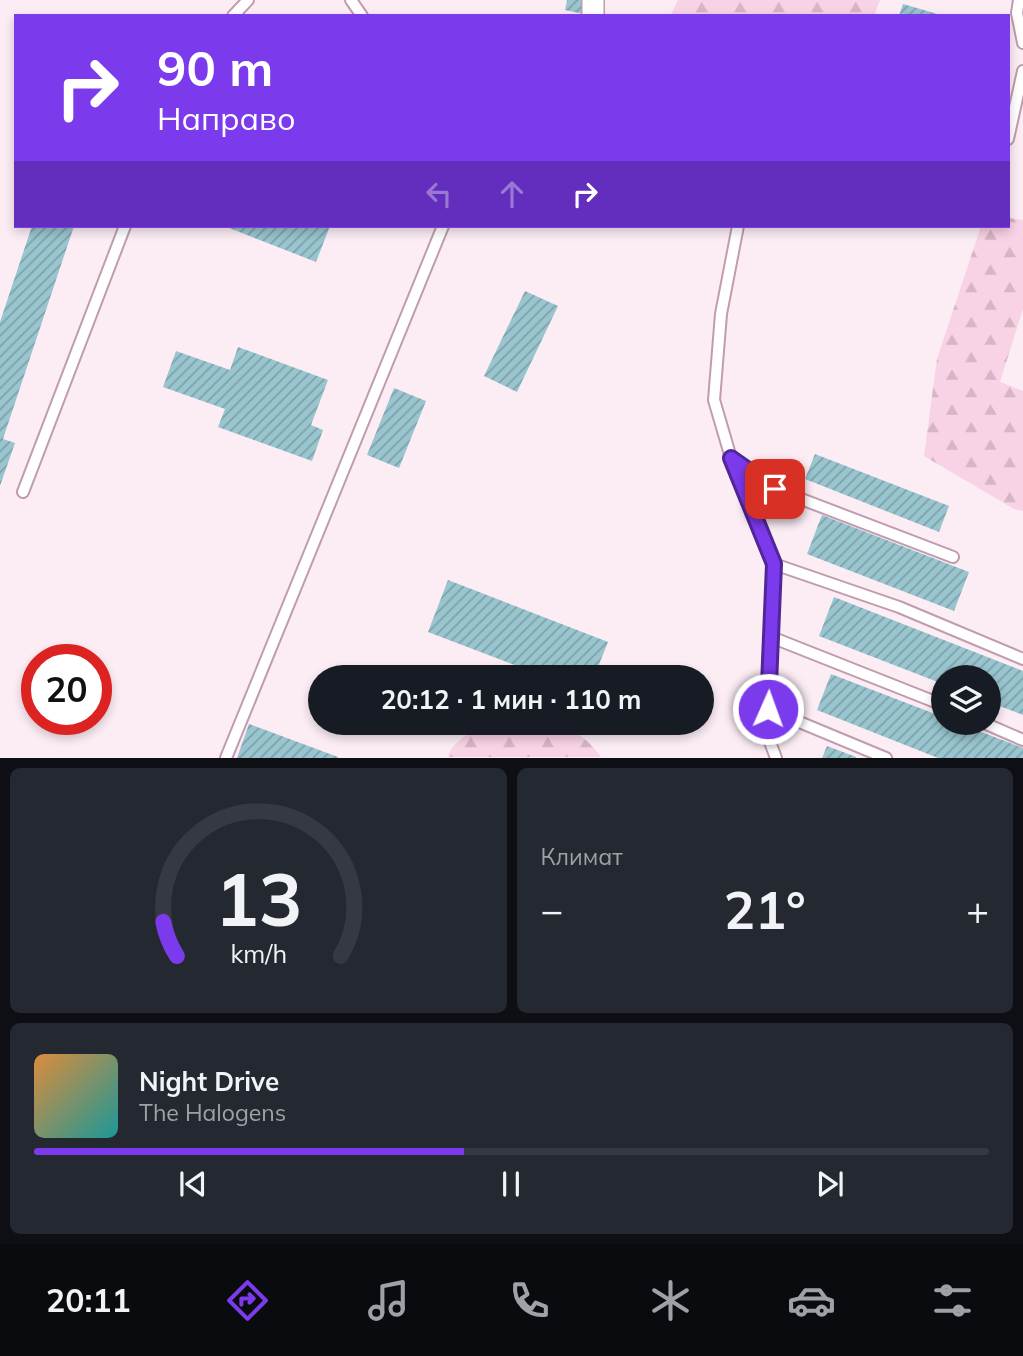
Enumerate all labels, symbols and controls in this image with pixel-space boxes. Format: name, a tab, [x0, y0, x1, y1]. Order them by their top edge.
text: 90 m	[157, 37, 273, 98]
icon: right	[42, 42, 133, 133]
text: Направо	[157, 98, 296, 138]
icon: left	[420, 175, 458, 213]
icon: ahead	[493, 175, 531, 213]
icon: right	[566, 175, 604, 213]
pin	[745, 459, 805, 519]
icon: arrive	[756, 470, 794, 508]
speed limit sign: 20	[21, 644, 112, 735]
map controls	[931, 665, 1001, 735]
button: layers	[931, 665, 1001, 735]
position arrow	[731, 672, 805, 746]
text: 20:12 · 1 мин · 110 m	[381, 683, 641, 716]
text: Климат	[541, 842, 623, 871]
text: 13	[215, 854, 302, 945]
text: 21°	[724, 877, 806, 942]
text: −	[541, 886, 563, 934]
text: +	[966, 886, 989, 934]
text: km/h	[230, 938, 287, 969]
text: Night Drive	[139, 1065, 279, 1098]
text: The Halogens	[139, 1098, 286, 1127]
icon: previous	[174, 1165, 212, 1203]
icon: pause	[492, 1165, 530, 1203]
icon: next	[811, 1165, 849, 1203]
icon: directions	[223, 1276, 272, 1325]
icon: music	[364, 1276, 413, 1325]
icon: phone	[505, 1276, 554, 1325]
icon: climate	[646, 1276, 695, 1325]
icon: car	[787, 1276, 836, 1325]
icon: filters	[928, 1276, 977, 1325]
text: 20:11	[46, 1280, 131, 1320]

